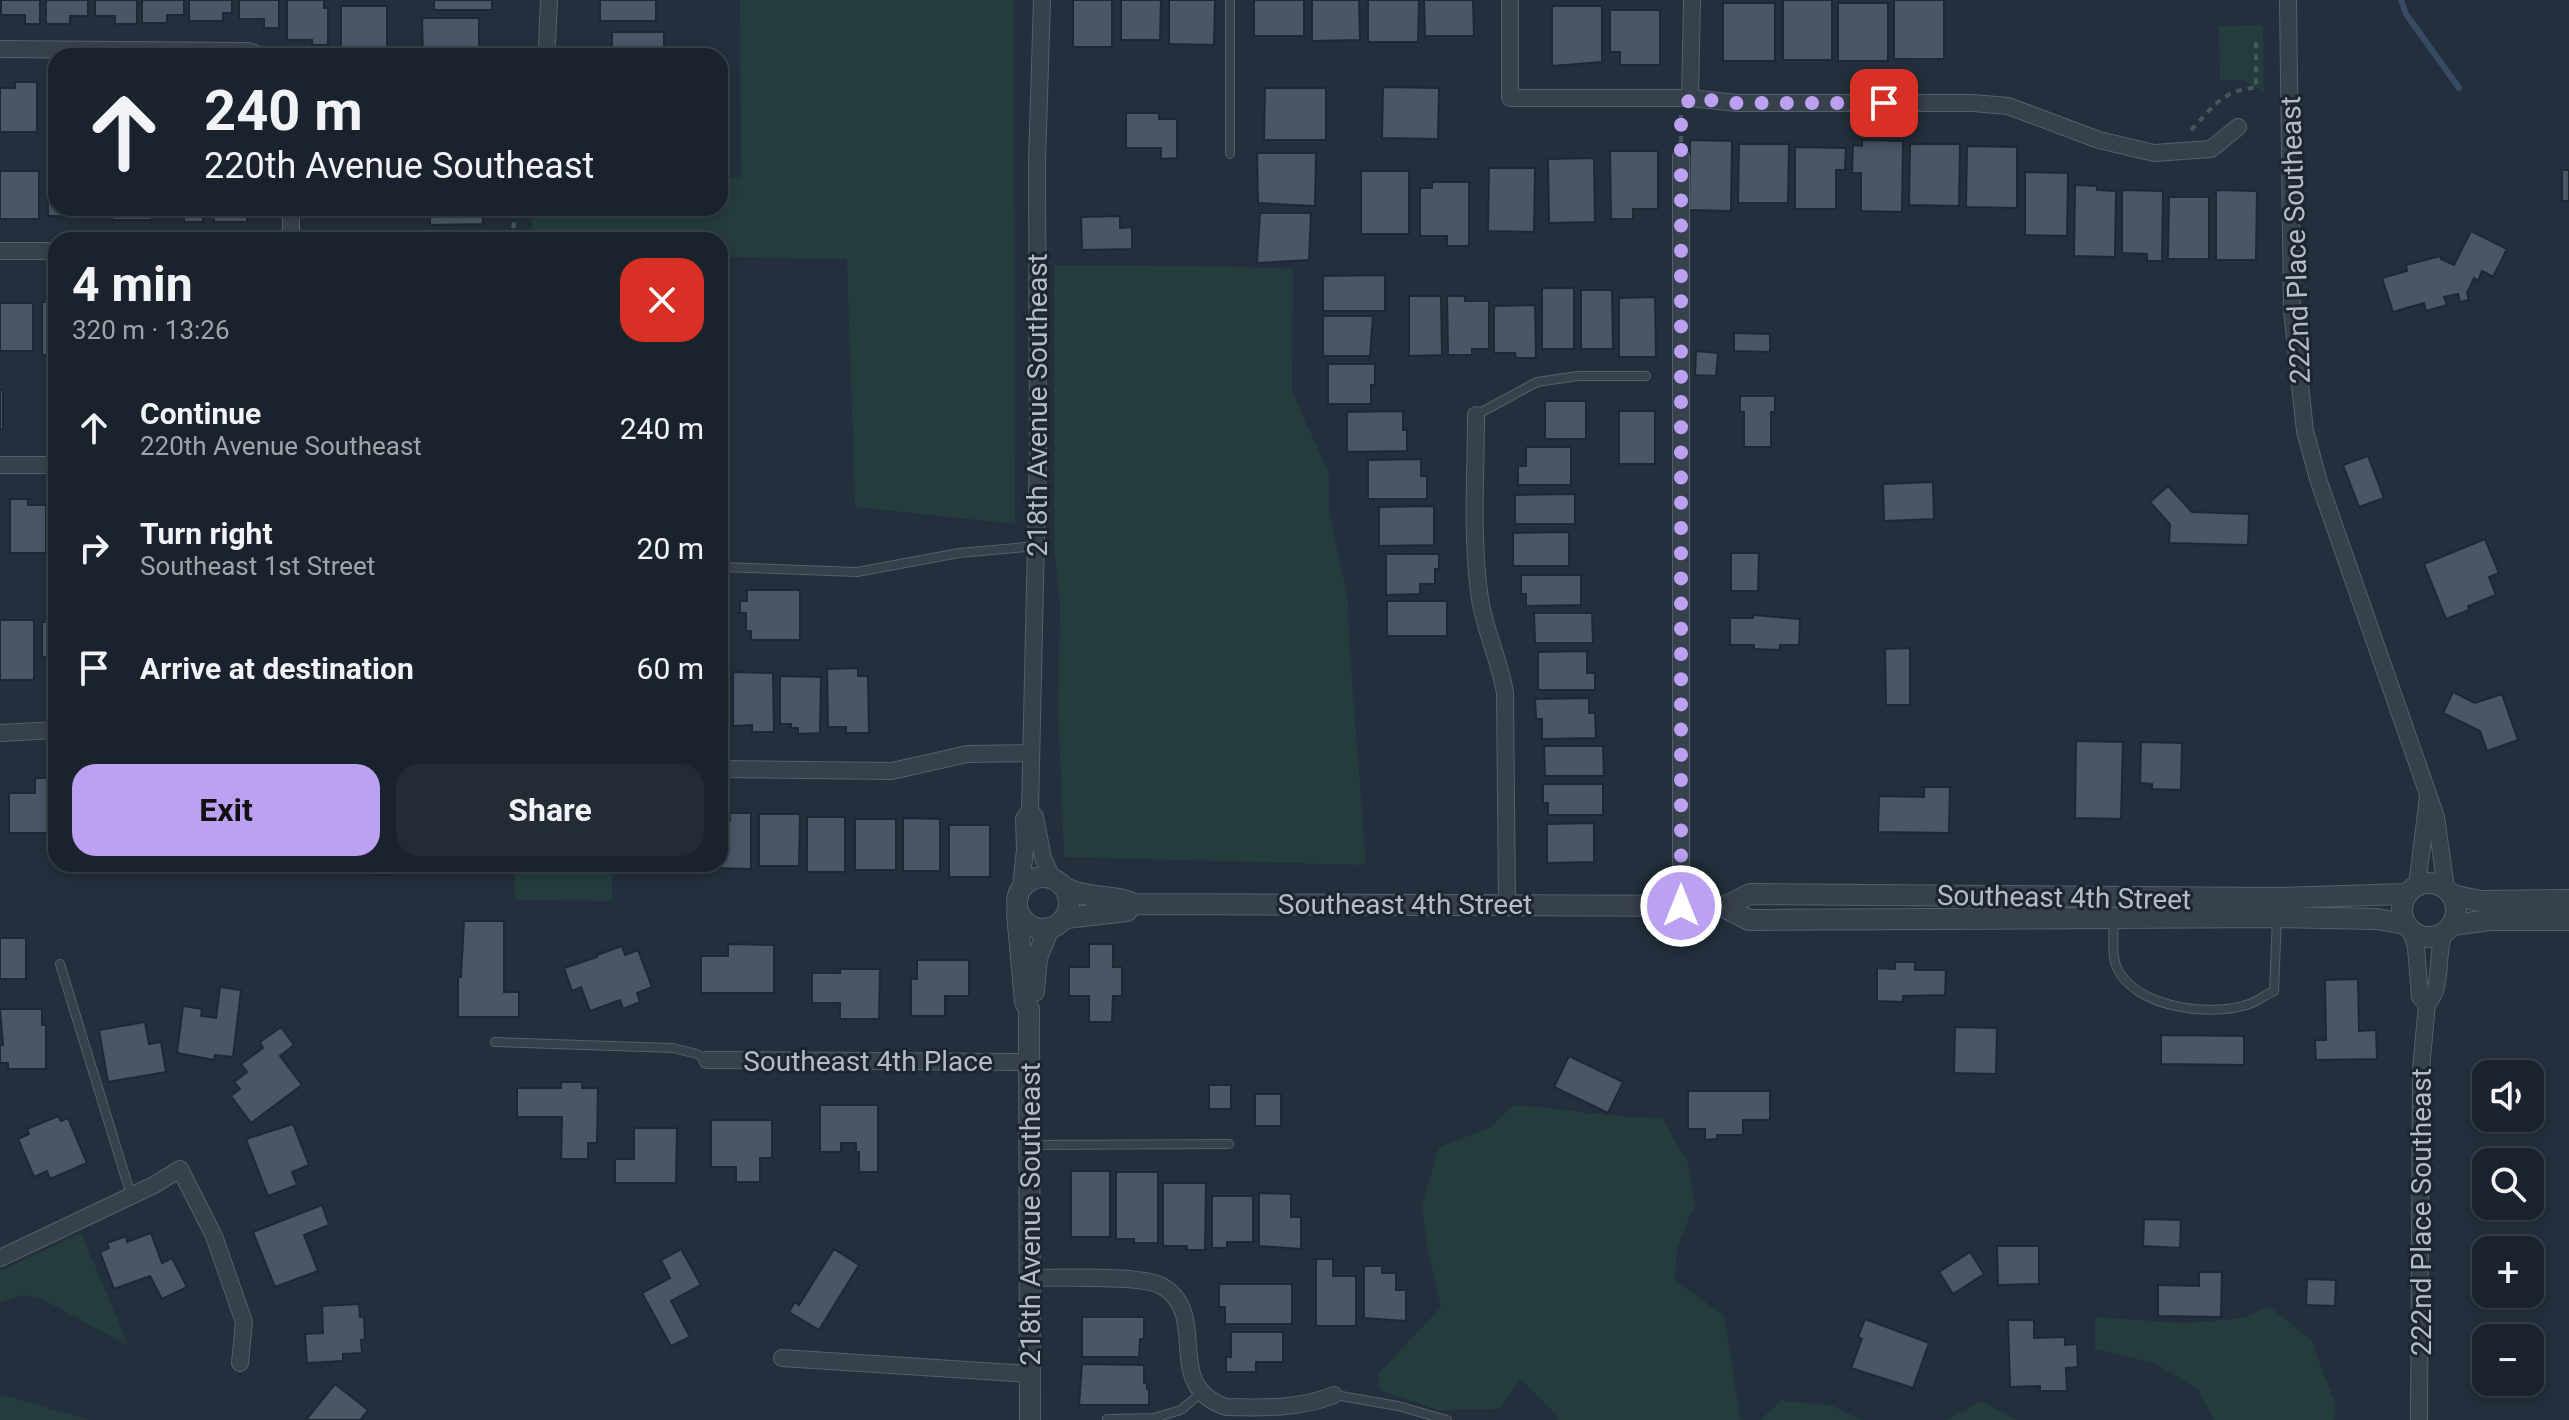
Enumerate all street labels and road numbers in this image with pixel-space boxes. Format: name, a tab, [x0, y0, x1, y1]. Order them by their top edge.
street label: 222nd Place Southeast	[2274, 96, 2317, 384]
street label: 218th Avenue Southeast	[1021, 253, 1054, 557]
street label: Southeast 4th Street	[1937, 879, 2191, 916]
street label: Southeast 4th Street	[1278, 888, 1532, 921]
street label: Southeast 4th Place	[743, 1045, 993, 1078]
street label: 218th Avenue Southeast	[1014, 1062, 1047, 1366]
street label: 222nd Place Southeast	[2405, 1068, 2438, 1356]

